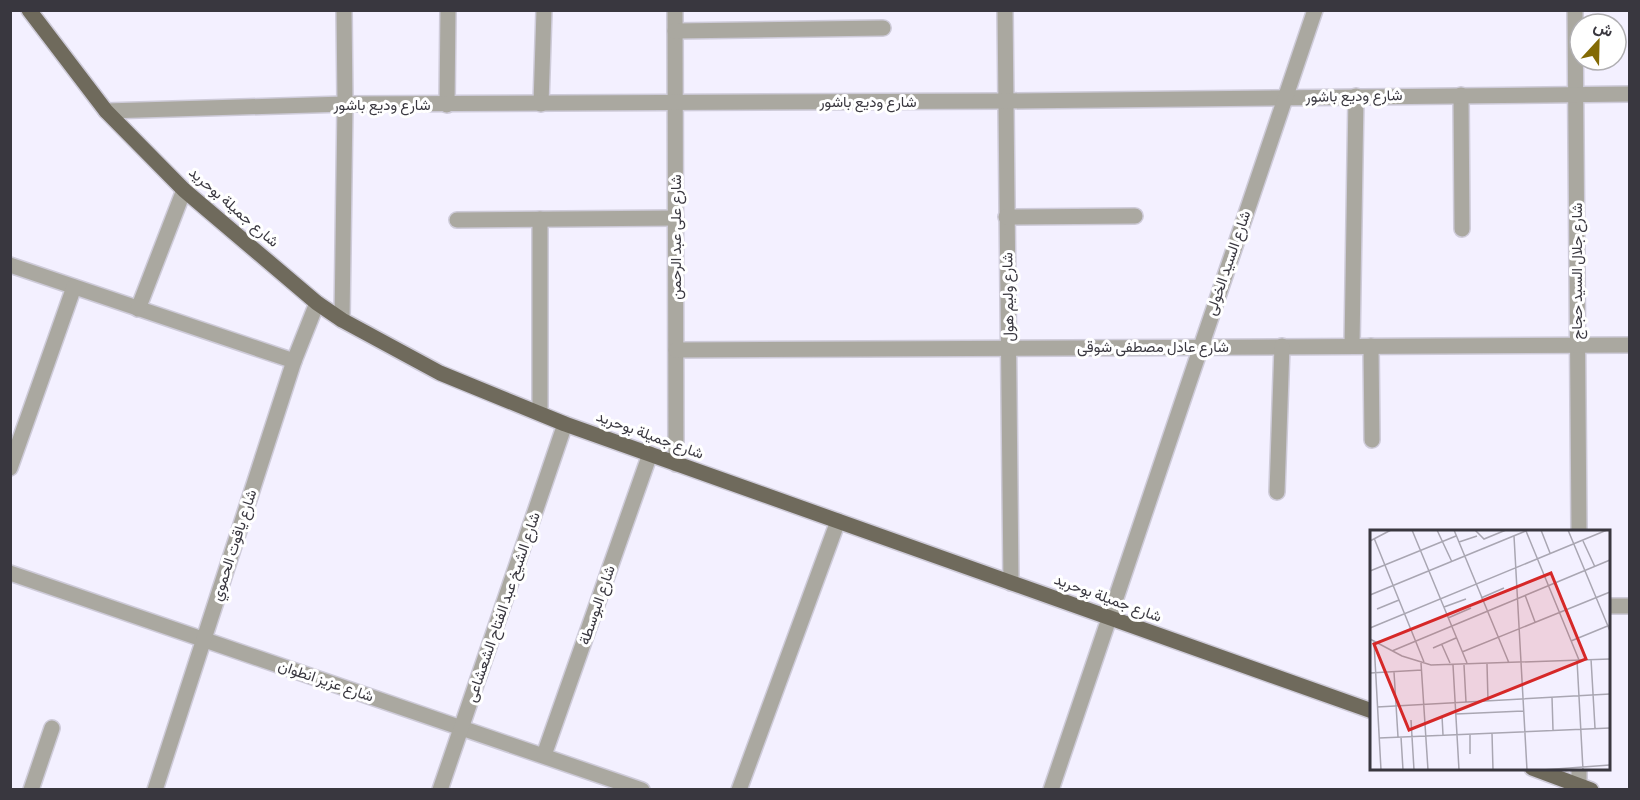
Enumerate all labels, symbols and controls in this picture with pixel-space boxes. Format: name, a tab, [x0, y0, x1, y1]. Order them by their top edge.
north arrow	[1568, 12, 1628, 72]
text: ش	[1591, 16, 1616, 42]
street label: شارع وديع باشور	[1304, 86, 1403, 108]
street label: شارع وديع باشور	[818, 93, 917, 113]
street label: شارع وديع باشور	[332, 96, 431, 116]
street label: شارع جميلة بوحريد	[184, 163, 283, 252]
street label: شارع على عبد الرحمن	[667, 174, 687, 300]
street label: شارع جلال السيد حجاج	[1568, 202, 1588, 339]
street label: شارع السيد الخولى	[1202, 208, 1256, 318]
street label: شارع وليم هول	[998, 252, 1020, 342]
street label: شارع عادل مصطفى شوقى	[1077, 338, 1229, 358]
street label: شارع جميلة بوحريد	[593, 407, 706, 465]
street label: شارع ياقوت الحموي	[208, 487, 264, 604]
street label: شارع الشيخ عبد الفتاح الشعشاعى	[462, 510, 546, 705]
inset map	[1370, 530, 1610, 770]
street label: شارع البوسطة	[575, 563, 621, 648]
street label: شارع جميلة بوحريد	[1051, 570, 1164, 628]
street label: شارع عزيز انطوان	[275, 656, 376, 708]

